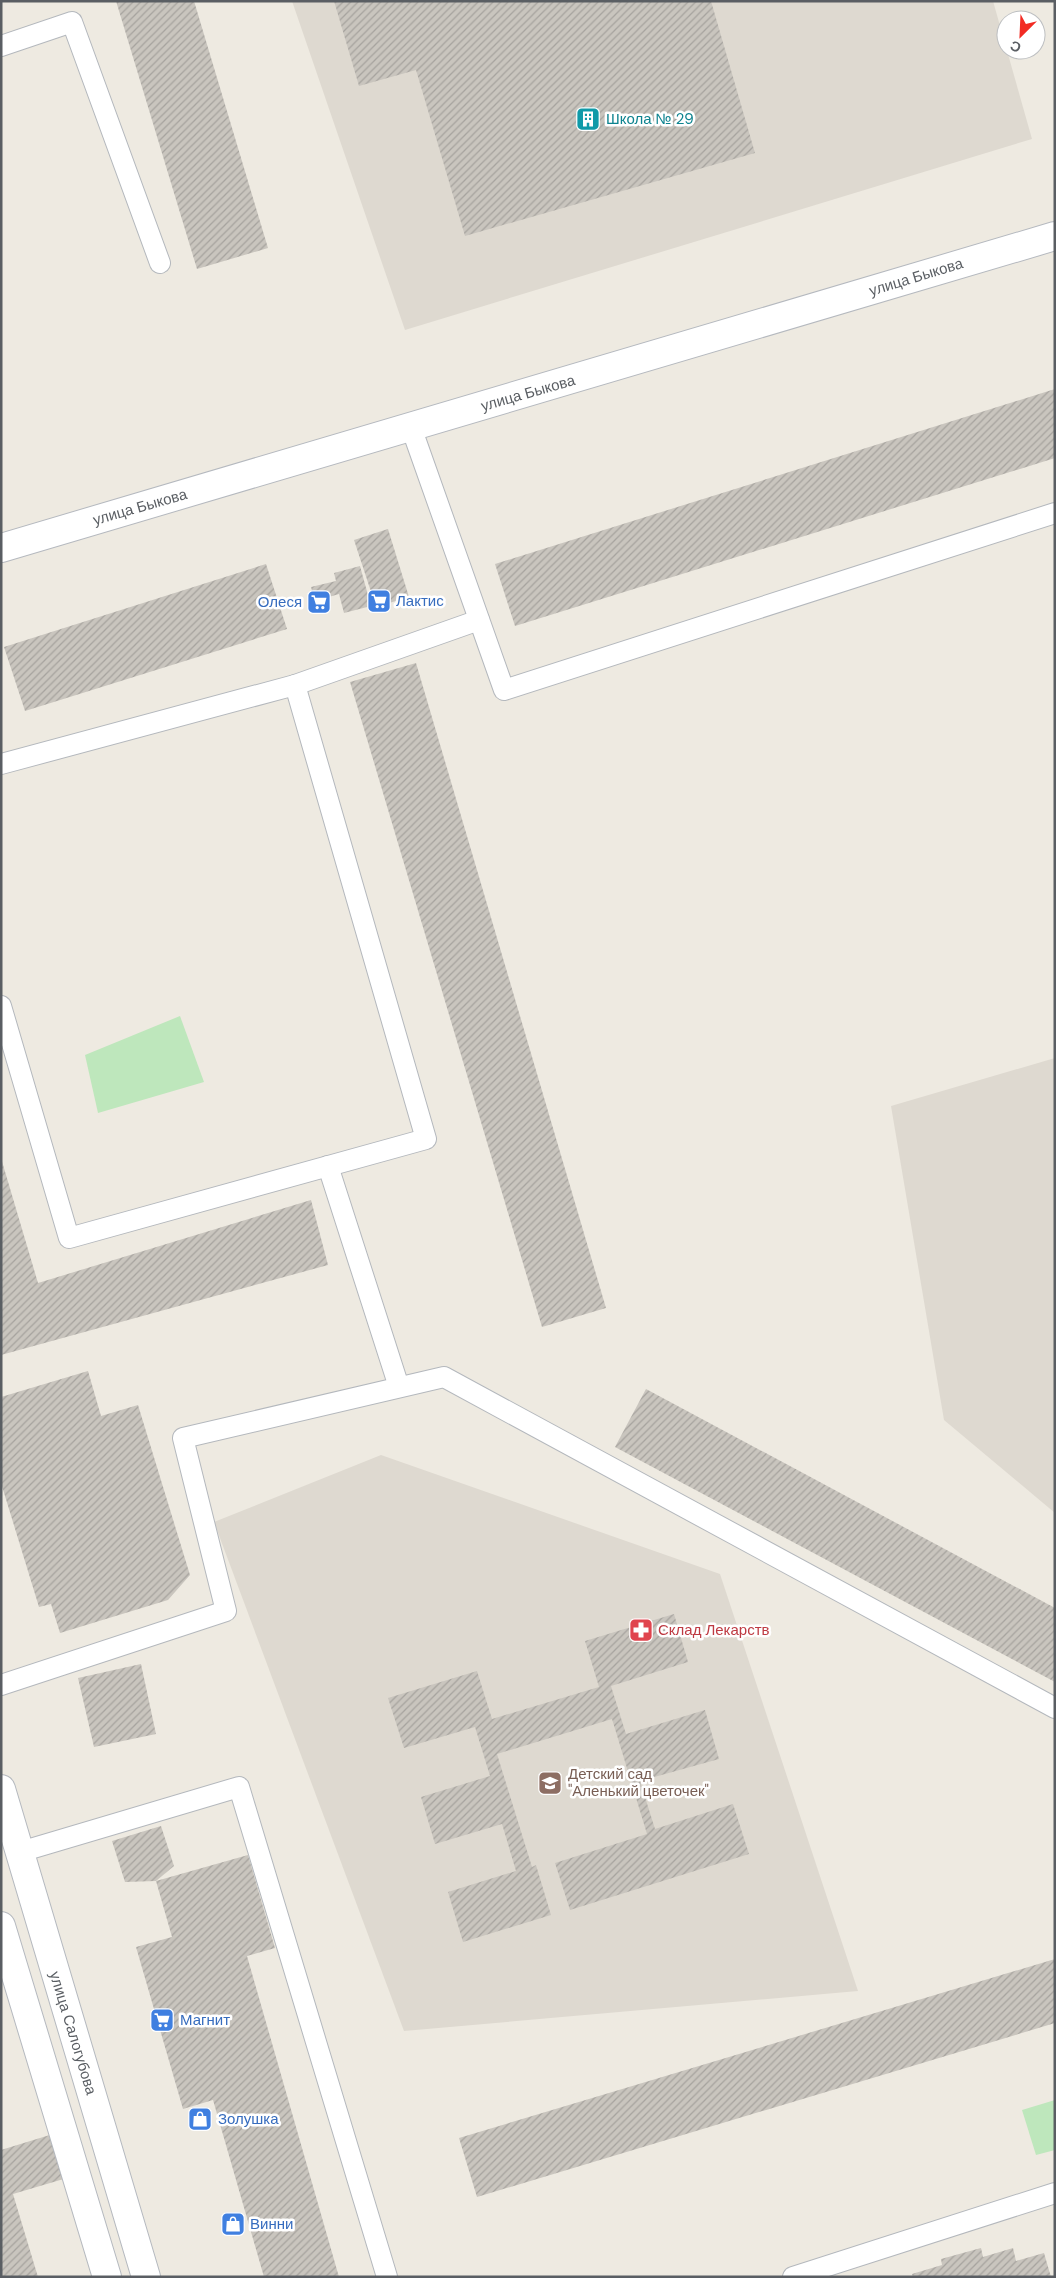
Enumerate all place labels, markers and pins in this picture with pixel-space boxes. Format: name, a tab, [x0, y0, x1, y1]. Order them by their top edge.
building icon: Школа № 29	[575, 106, 601, 132]
place label: Школа № 29	[606, 109, 694, 129]
supermarket icon: Лактис	[366, 588, 392, 614]
supermarket icon: Олеся	[306, 589, 332, 615]
place label: Лактис	[396, 591, 444, 611]
place label: Олеся	[258, 592, 302, 612]
pharmacy icon: Склад Лекарств	[628, 1617, 654, 1643]
place label: Склад Лекарств	[658, 1620, 770, 1640]
place label: Детский сад "Аленький цветочек"	[568, 1764, 709, 1801]
school or university icon: Детский сад "Аленький цветочек"	[537, 1770, 563, 1796]
supermarket icon: Магнит	[149, 2007, 175, 2033]
place label: Магнит	[180, 2010, 230, 2030]
shop icon: Золушка	[187, 2106, 213, 2132]
place label: Золушка	[218, 2109, 279, 2129]
shop icon: Винни	[220, 2211, 246, 2237]
place label: Винни	[250, 2214, 293, 2234]

